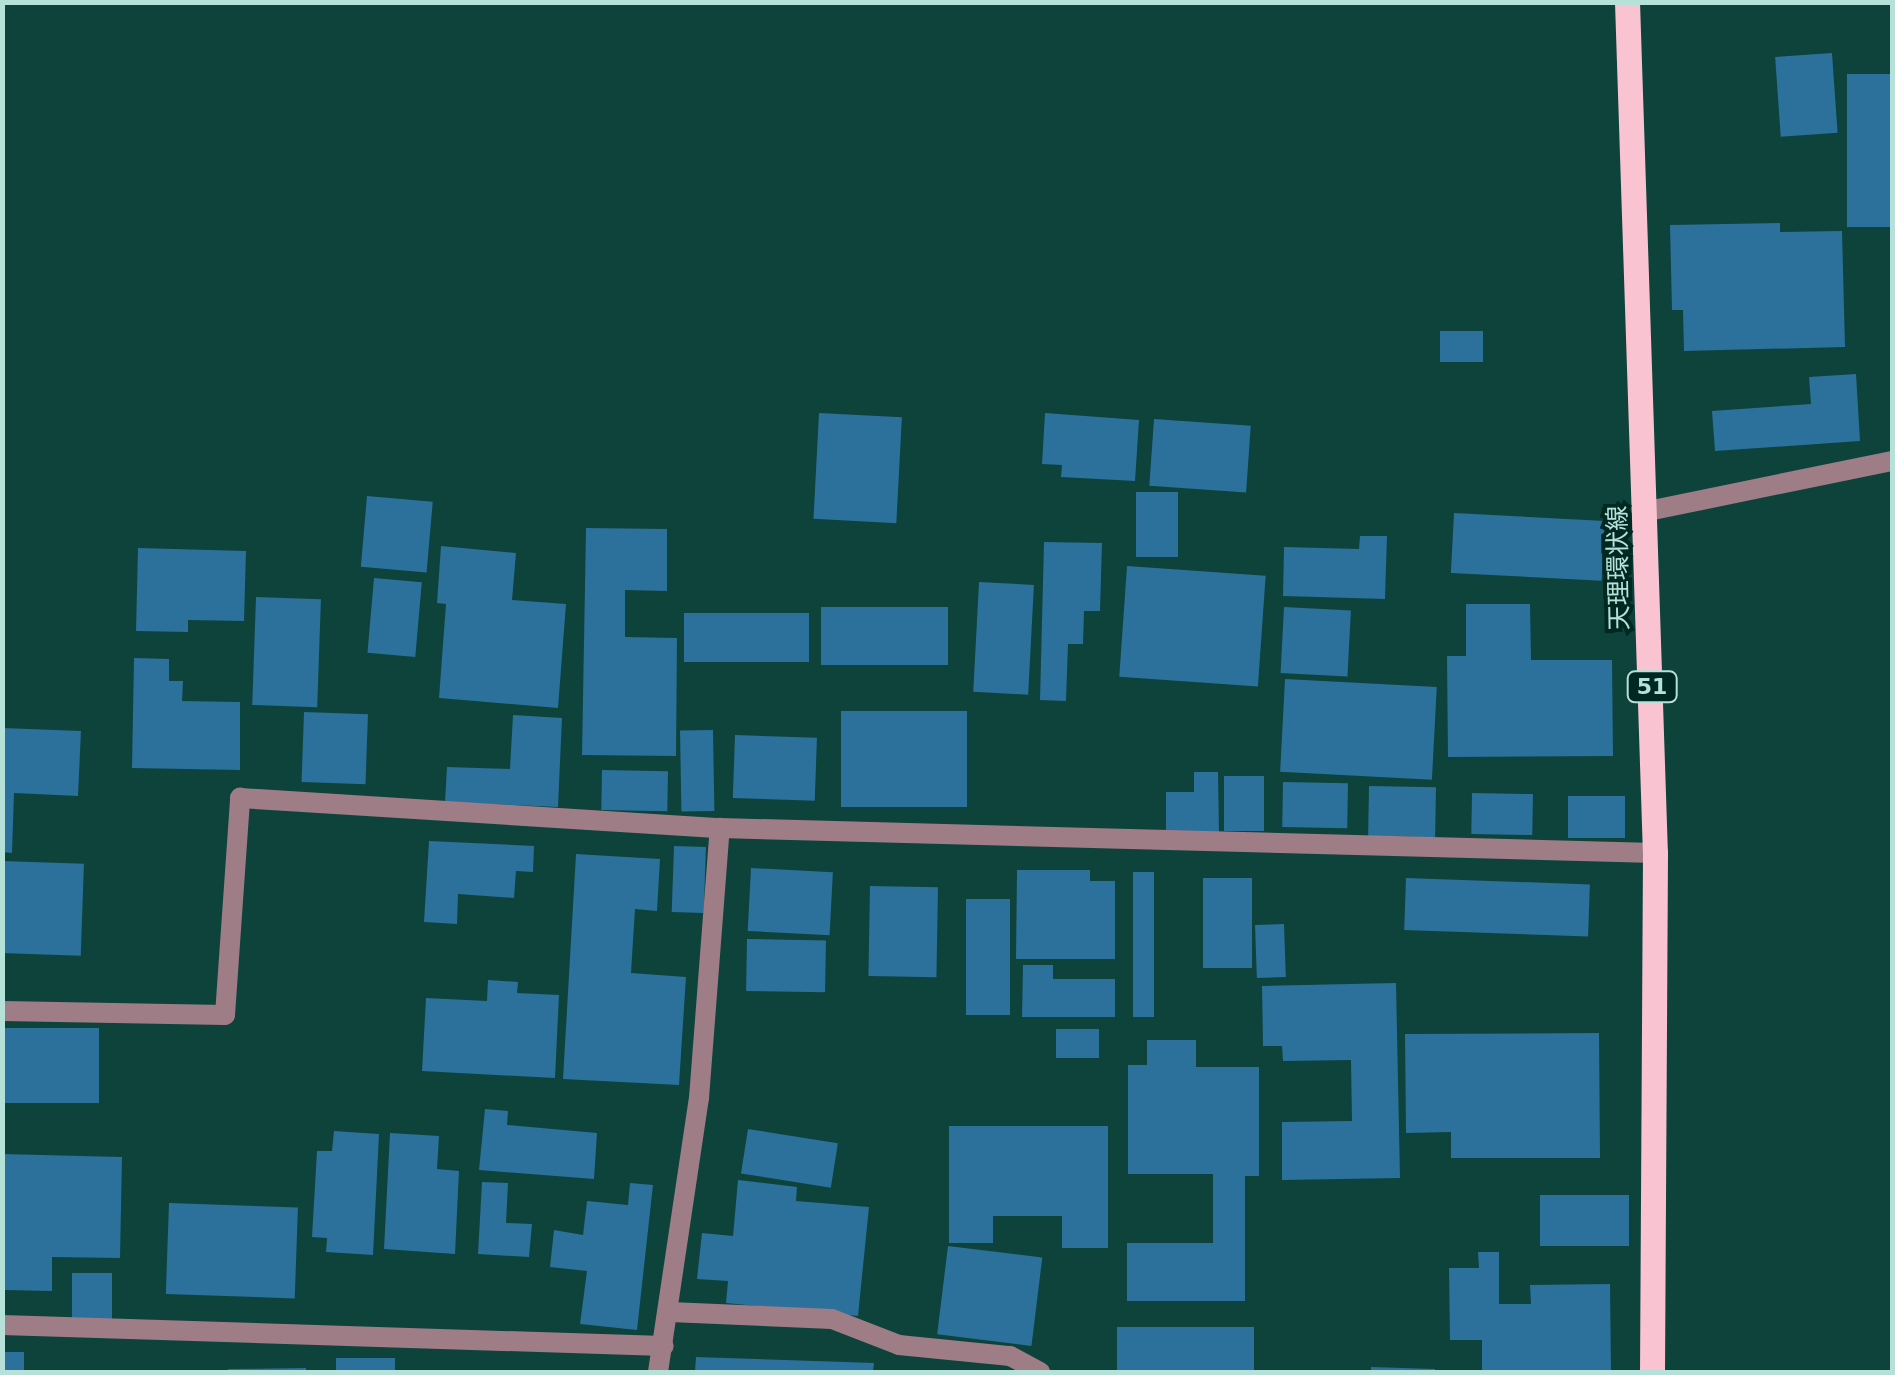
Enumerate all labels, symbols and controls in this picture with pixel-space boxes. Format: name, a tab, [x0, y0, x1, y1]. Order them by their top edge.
street label: 天理環状線	[1603, 505, 1635, 631]
road number: 51	[1624, 670, 1680, 704]

